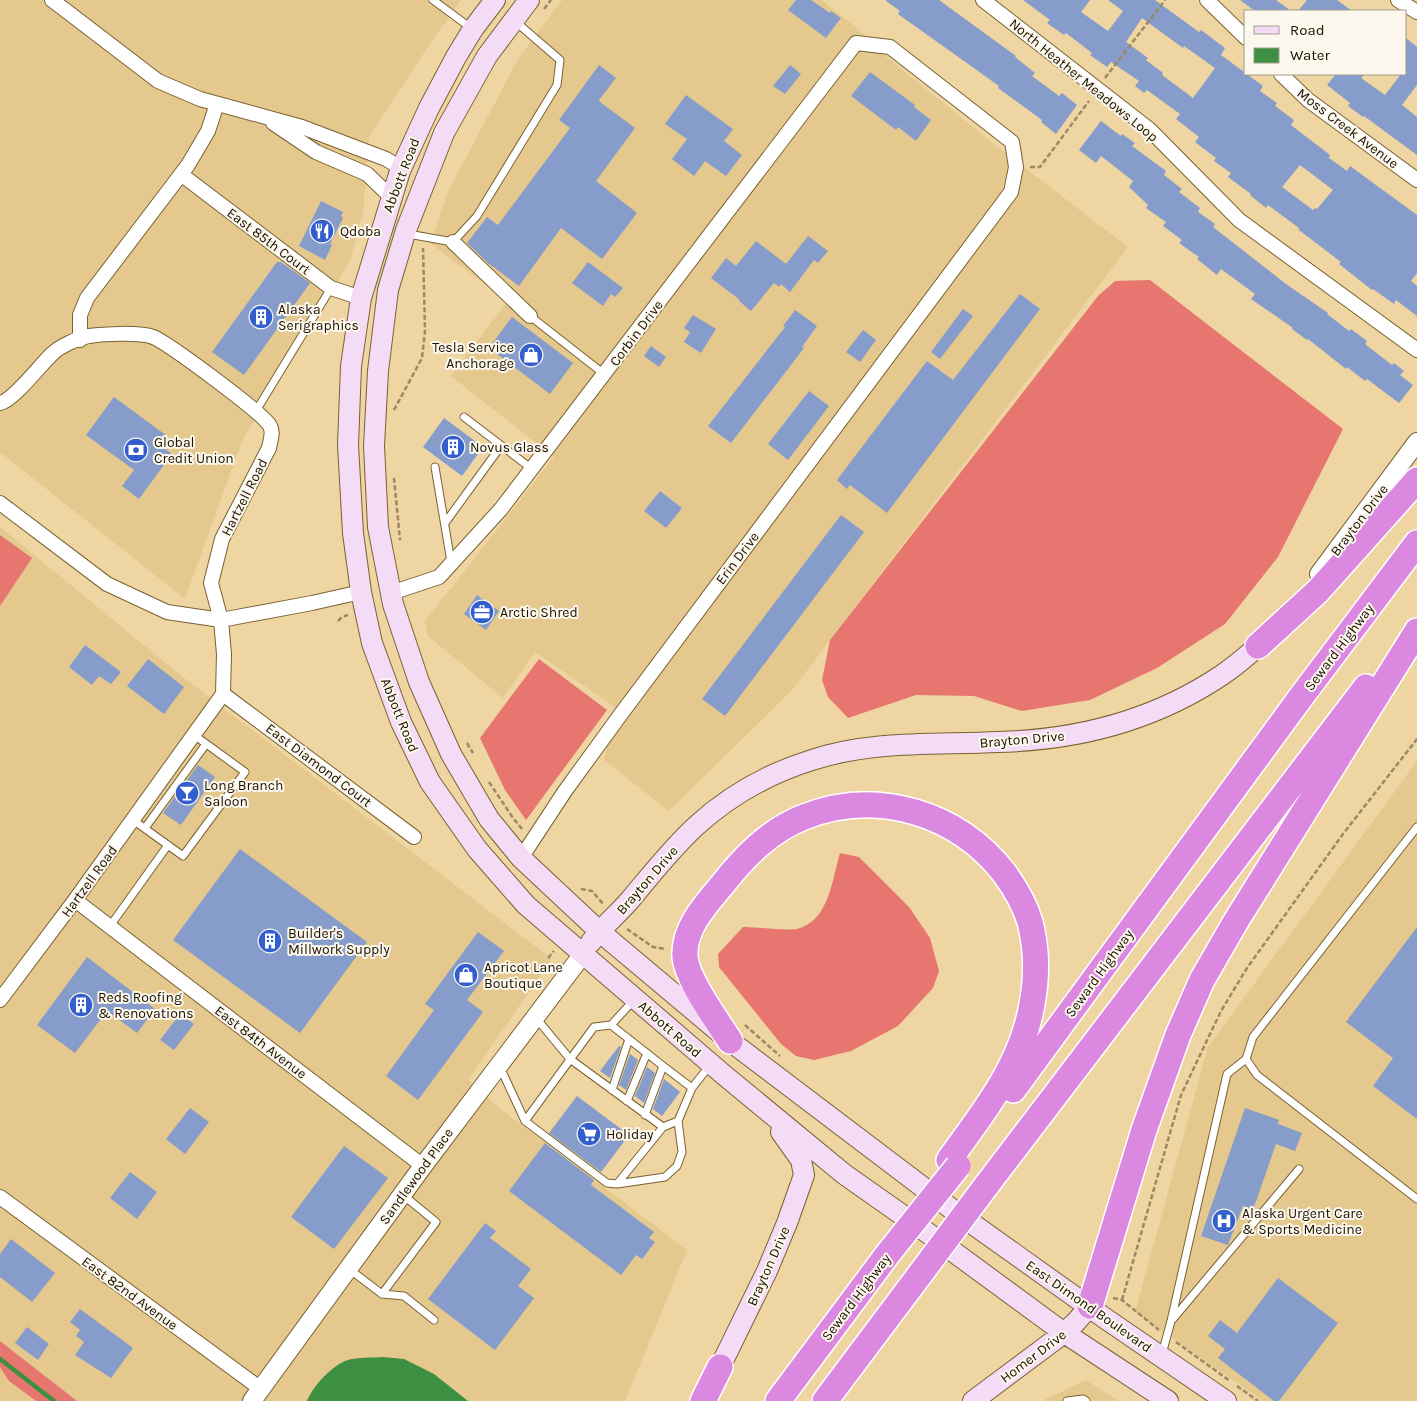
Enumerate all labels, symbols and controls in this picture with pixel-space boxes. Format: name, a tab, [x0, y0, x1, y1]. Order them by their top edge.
legend	[1244, 10, 1407, 75]
street label: North Heather Meadows Loop	[1006, 15, 1161, 146]
text: Road	[1290, 21, 1325, 39]
text: Water	[1290, 46, 1331, 64]
street label: Moss Creek Avenue	[1294, 85, 1402, 172]
street label: Abbott Road	[379, 136, 423, 215]
street label: East 85th Court	[224, 204, 314, 278]
restaurant icon: Qdoba	[309, 218, 335, 244]
place label: Qdoba	[340, 223, 381, 240]
street label: Corbin Drive	[606, 297, 667, 370]
place label: Alaska Serigraphics	[278, 301, 359, 334]
building icon: Alaska Serigraphics	[248, 304, 274, 330]
place label: Tesla Service Anchorage	[432, 339, 514, 372]
shop icon: Tesla Service Anchorage	[518, 342, 544, 368]
place label: Global Credit Union	[154, 434, 234, 467]
building icon: Novus Glass	[440, 434, 466, 460]
bank icon: Global Credit Union	[123, 437, 149, 463]
place label: Novus Glass	[470, 439, 549, 456]
street label: Hartzell Road	[218, 456, 271, 539]
street label: Brayton Drive	[1327, 481, 1392, 560]
street label: Erin Drive	[712, 529, 763, 588]
office icon: Arctic Shred	[469, 599, 495, 625]
street label: Seward Highway	[1301, 600, 1378, 694]
place label: Arctic Shred	[500, 604, 578, 621]
street label: Abbott Road	[377, 676, 422, 755]
street label: East Diamond Court	[262, 720, 375, 811]
street label: Brayton Drive	[979, 727, 1065, 752]
place label: Long Branch Saloon	[204, 777, 283, 810]
bar icon: Long Branch Saloon	[174, 780, 200, 806]
street label: Hartzell Road	[58, 842, 121, 921]
street label: Brayton Drive	[613, 843, 682, 918]
place label: Builder's Millwork Supply	[288, 925, 390, 958]
street label: Seward Highway	[1062, 926, 1137, 1021]
building icon: Builder's Millwork Supply	[257, 928, 283, 954]
place label: Apricot Lane Boutique	[484, 959, 563, 992]
shop icon: Apricot Lane Boutique	[453, 962, 479, 988]
place label: Reds Roofing & Renovations	[98, 989, 194, 1022]
building icon: Reds Roofing & Renovations	[68, 992, 94, 1018]
street label: Abbott Road	[635, 997, 705, 1062]
street label: East 84th Avenue	[211, 1002, 310, 1083]
supermarket icon: Holiday	[576, 1121, 602, 1147]
street label: Sandlewood Place	[376, 1125, 457, 1228]
place label: Holiday	[606, 1126, 654, 1143]
place label: Alaska Urgent Care & Sports Medicine	[1242, 1205, 1363, 1238]
hospital icon: Alaska Urgent Care & Sports Medicine	[1211, 1208, 1237, 1234]
street label: Brayton Drive	[743, 1224, 794, 1309]
street label: Seward Highway	[818, 1250, 895, 1344]
street label: East 82nd Avenue	[78, 1253, 181, 1334]
street label: East Dimond Boulevard	[1022, 1256, 1155, 1356]
street label: Homer Drive	[997, 1326, 1070, 1387]

